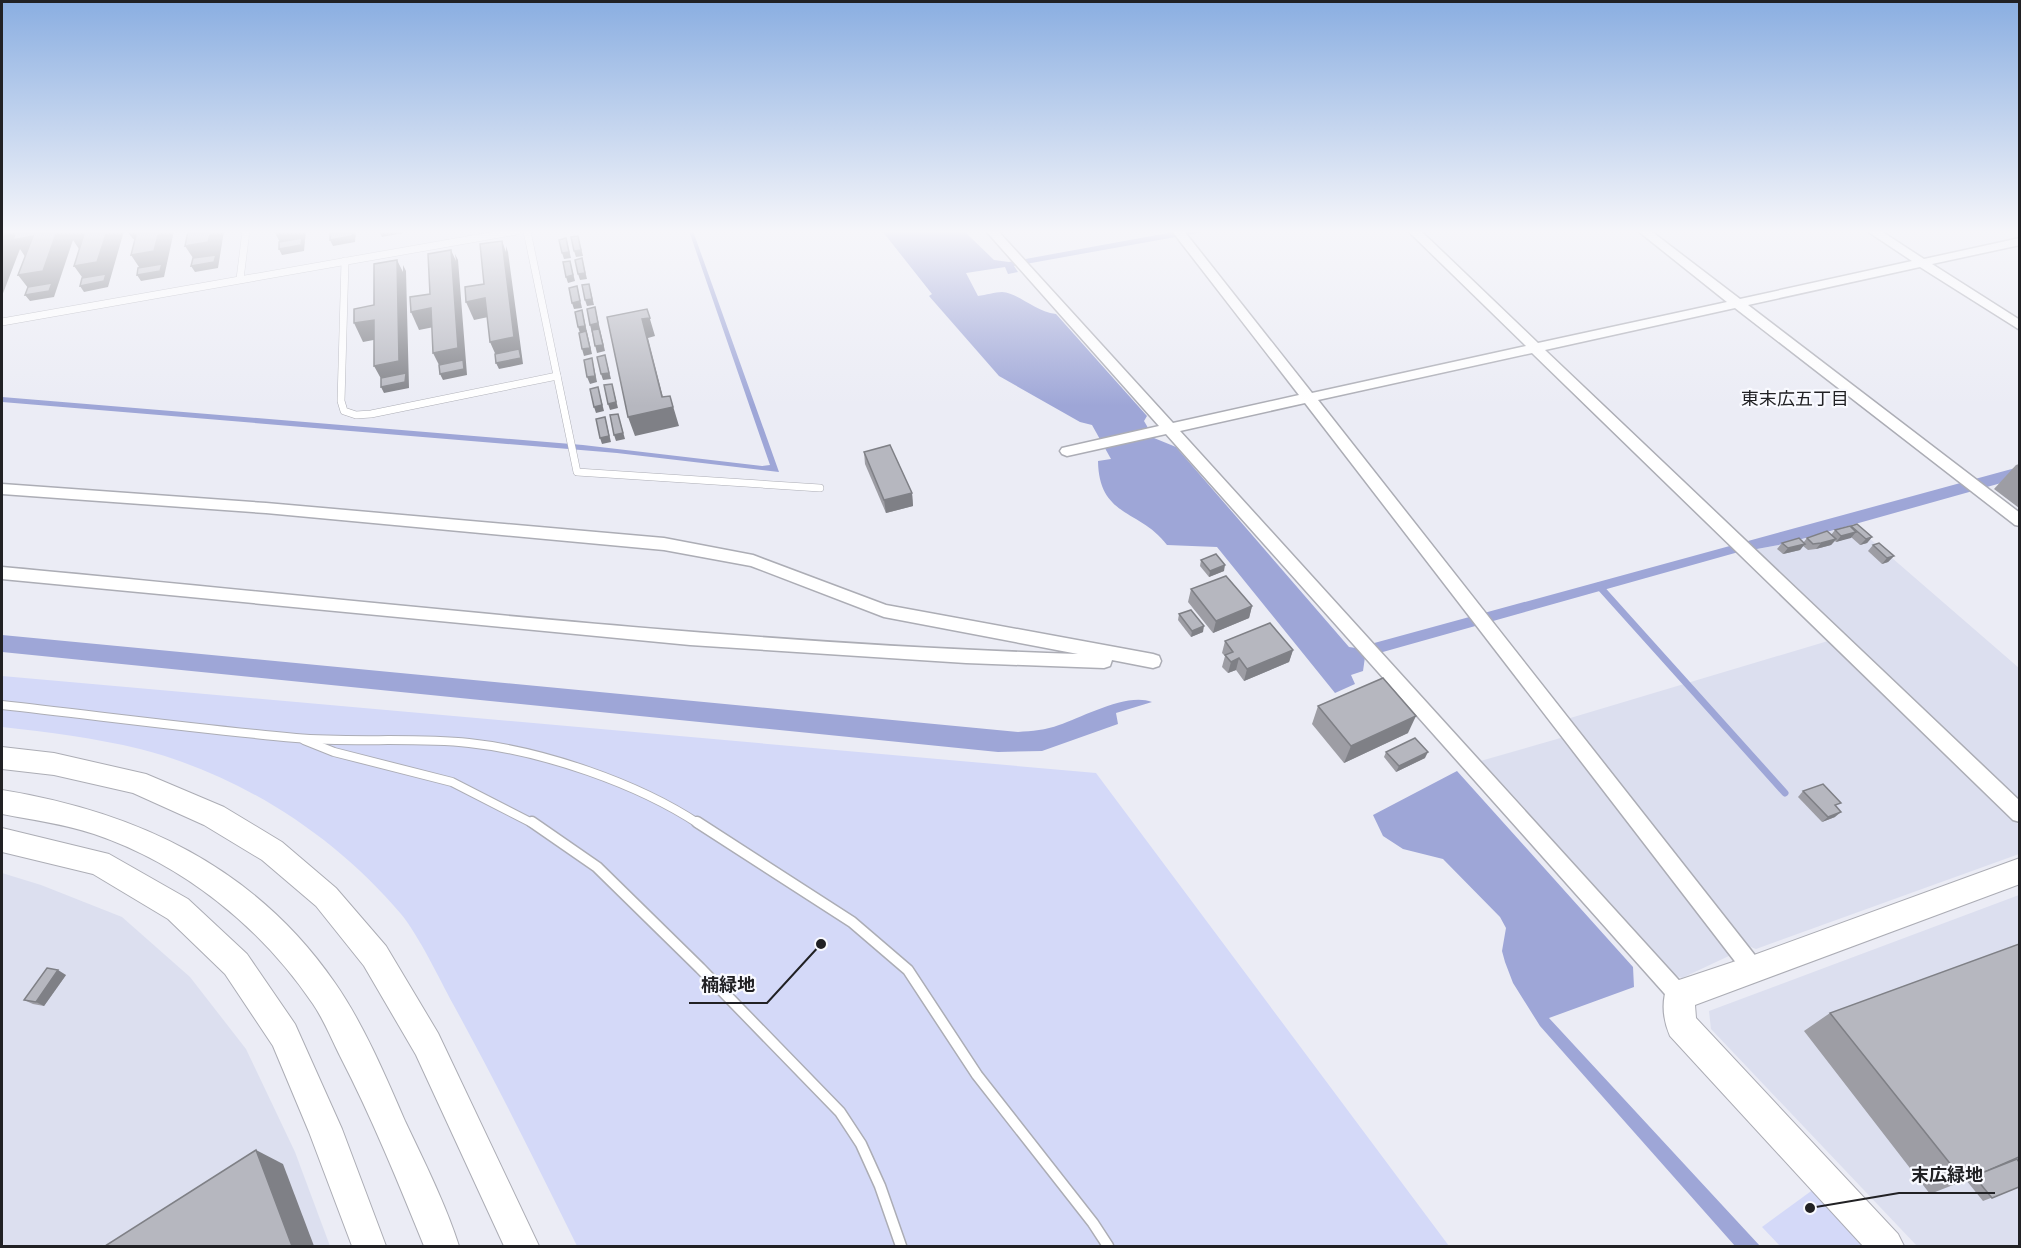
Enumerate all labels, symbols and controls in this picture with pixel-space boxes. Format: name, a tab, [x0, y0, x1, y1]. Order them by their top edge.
district label: 東末広五丁目	[1741, 388, 1849, 409]
callout: 楠緑地	[689, 967, 767, 1003]
text: 楠緑地	[701, 974, 755, 995]
callout: 末広緑地	[1899, 1157, 1995, 1193]
text: 末広緑地	[1911, 1164, 1983, 1185]

